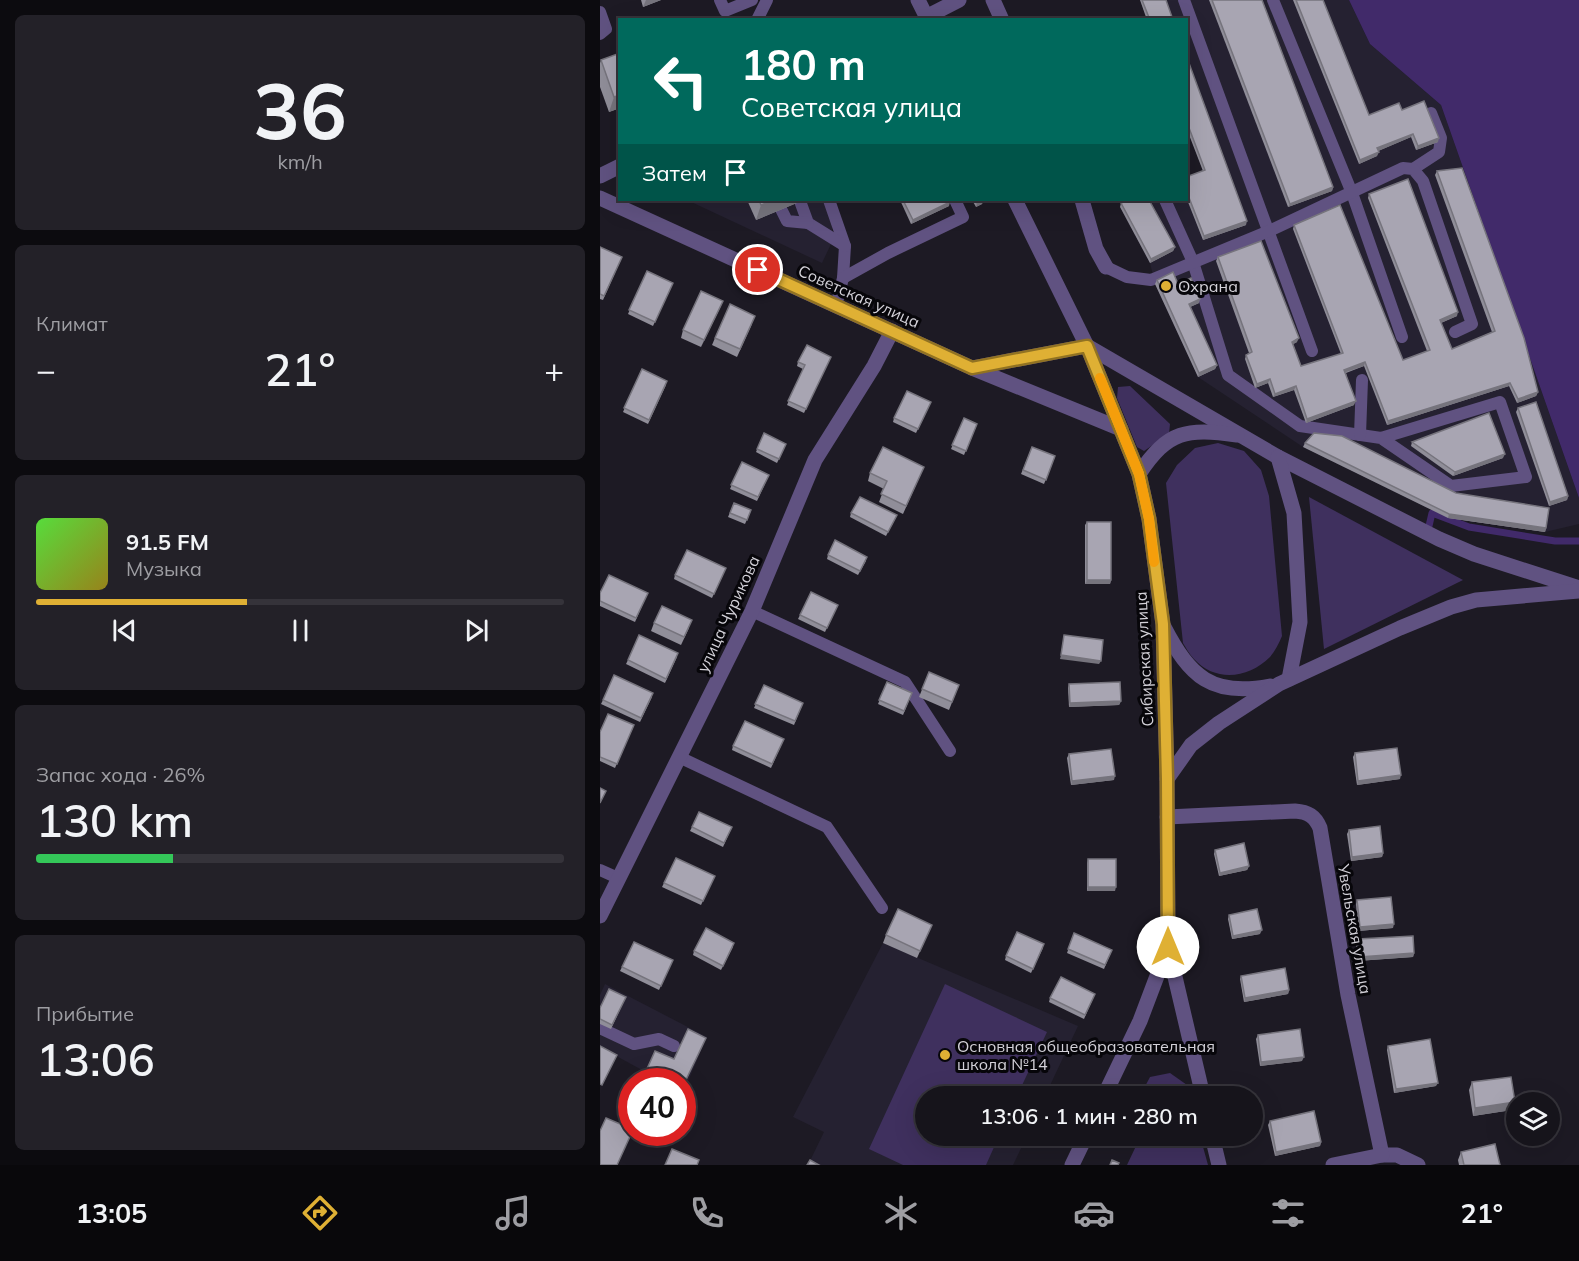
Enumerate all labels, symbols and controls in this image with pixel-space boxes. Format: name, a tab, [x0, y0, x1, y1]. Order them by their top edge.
text: 180 m	[741, 38, 866, 91]
icon: left	[642, 42, 720, 120]
text: 36	[253, 61, 347, 159]
text: Советская улица	[741, 90, 962, 124]
text: km/h	[277, 149, 323, 174]
icon: arrive	[719, 156, 752, 189]
text: Затем	[642, 159, 707, 187]
pin	[732, 244, 783, 295]
icon: arrive	[741, 253, 774, 286]
street label: Советская улица	[795, 260, 923, 332]
place label: Охрана	[1178, 276, 1238, 296]
marker: Охрана	[1159, 279, 1173, 293]
text: Климат	[36, 311, 108, 336]
text: 21°	[265, 341, 335, 397]
text: −	[36, 349, 56, 390]
text: +	[544, 349, 564, 390]
text: 91.5 FM	[126, 528, 209, 556]
street label: улица Чурикова	[692, 552, 764, 676]
text: Музыка	[126, 556, 202, 581]
street label: Сибирская улица	[1130, 591, 1158, 727]
icon: previous	[108, 614, 141, 647]
icon: pause	[284, 614, 317, 647]
icon: next	[460, 614, 493, 647]
text: Запас хода · 26%	[36, 762, 205, 787]
text: 130 km	[36, 792, 193, 848]
street label: Увельская улица	[1334, 861, 1376, 996]
position arrow	[1136, 915, 1200, 979]
text: Прибытие	[36, 1001, 134, 1026]
text: 13:06	[36, 1031, 155, 1087]
place label: Основная общеобразовательная школа №14	[957, 1036, 1215, 1074]
marker: Основная общеобразовательная школа №14	[938, 1048, 952, 1062]
speed limit sign: 40	[618, 1068, 696, 1146]
map controls	[1506, 1092, 1560, 1146]
button: layers	[1506, 1092, 1560, 1146]
text: 13:06 · 1 мин · 280 m	[980, 1102, 1198, 1130]
icon: directions	[299, 1192, 341, 1234]
icon: music	[492, 1192, 534, 1234]
icon: phone	[686, 1192, 728, 1234]
icon: climate	[880, 1192, 922, 1234]
icon: car	[1073, 1192, 1115, 1234]
icon: filters	[1267, 1192, 1309, 1234]
text: 13:05	[76, 1196, 147, 1230]
text: 21°	[1460, 1196, 1503, 1230]

